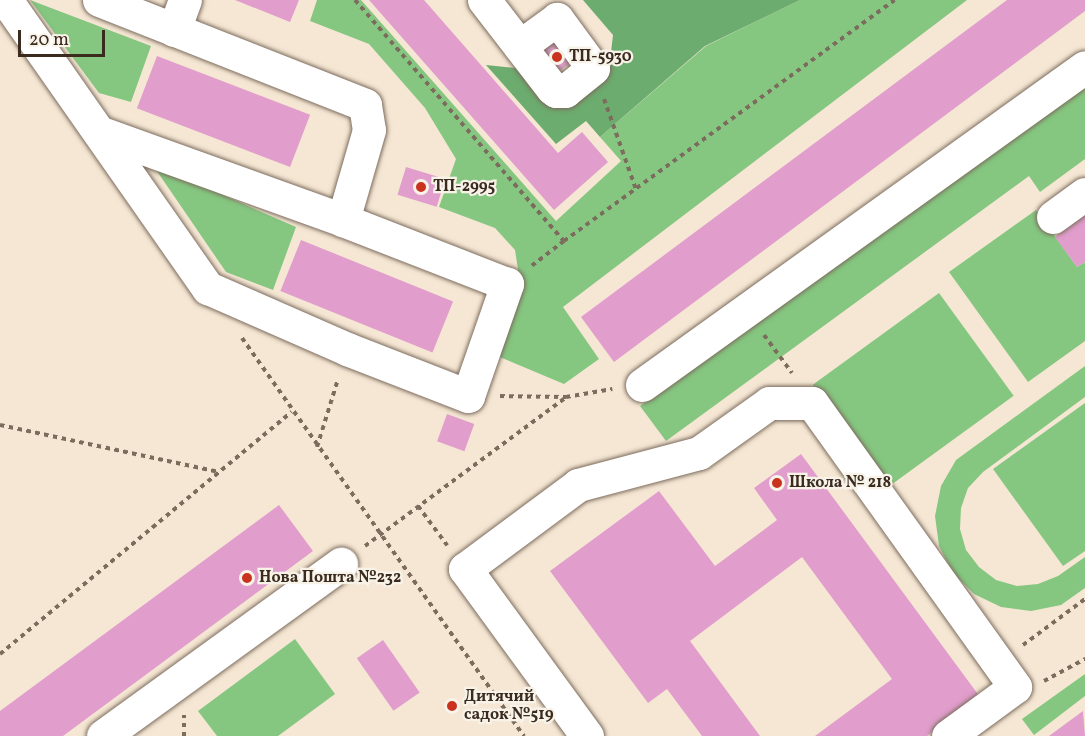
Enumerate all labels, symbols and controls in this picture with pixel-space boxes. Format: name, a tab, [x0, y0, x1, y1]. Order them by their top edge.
scale bar	[21, 18, 108, 56]
text: 20 m	[29, 28, 69, 53]
place label: ТП-5930	[569, 47, 632, 67]
marker: ТП-5930	[550, 50, 564, 64]
place label: ТП-2995	[433, 177, 495, 197]
marker: ТП-2995	[414, 180, 428, 194]
place label: Школа № 218	[789, 473, 891, 493]
marker: Школа № 218	[770, 476, 784, 490]
place label: Нова Пошта №232	[259, 568, 401, 588]
marker: Нова Пошта №232	[240, 571, 254, 585]
place label: Дитячий садок №519	[464, 687, 554, 725]
marker: Дитячий садок №519	[445, 699, 459, 713]

